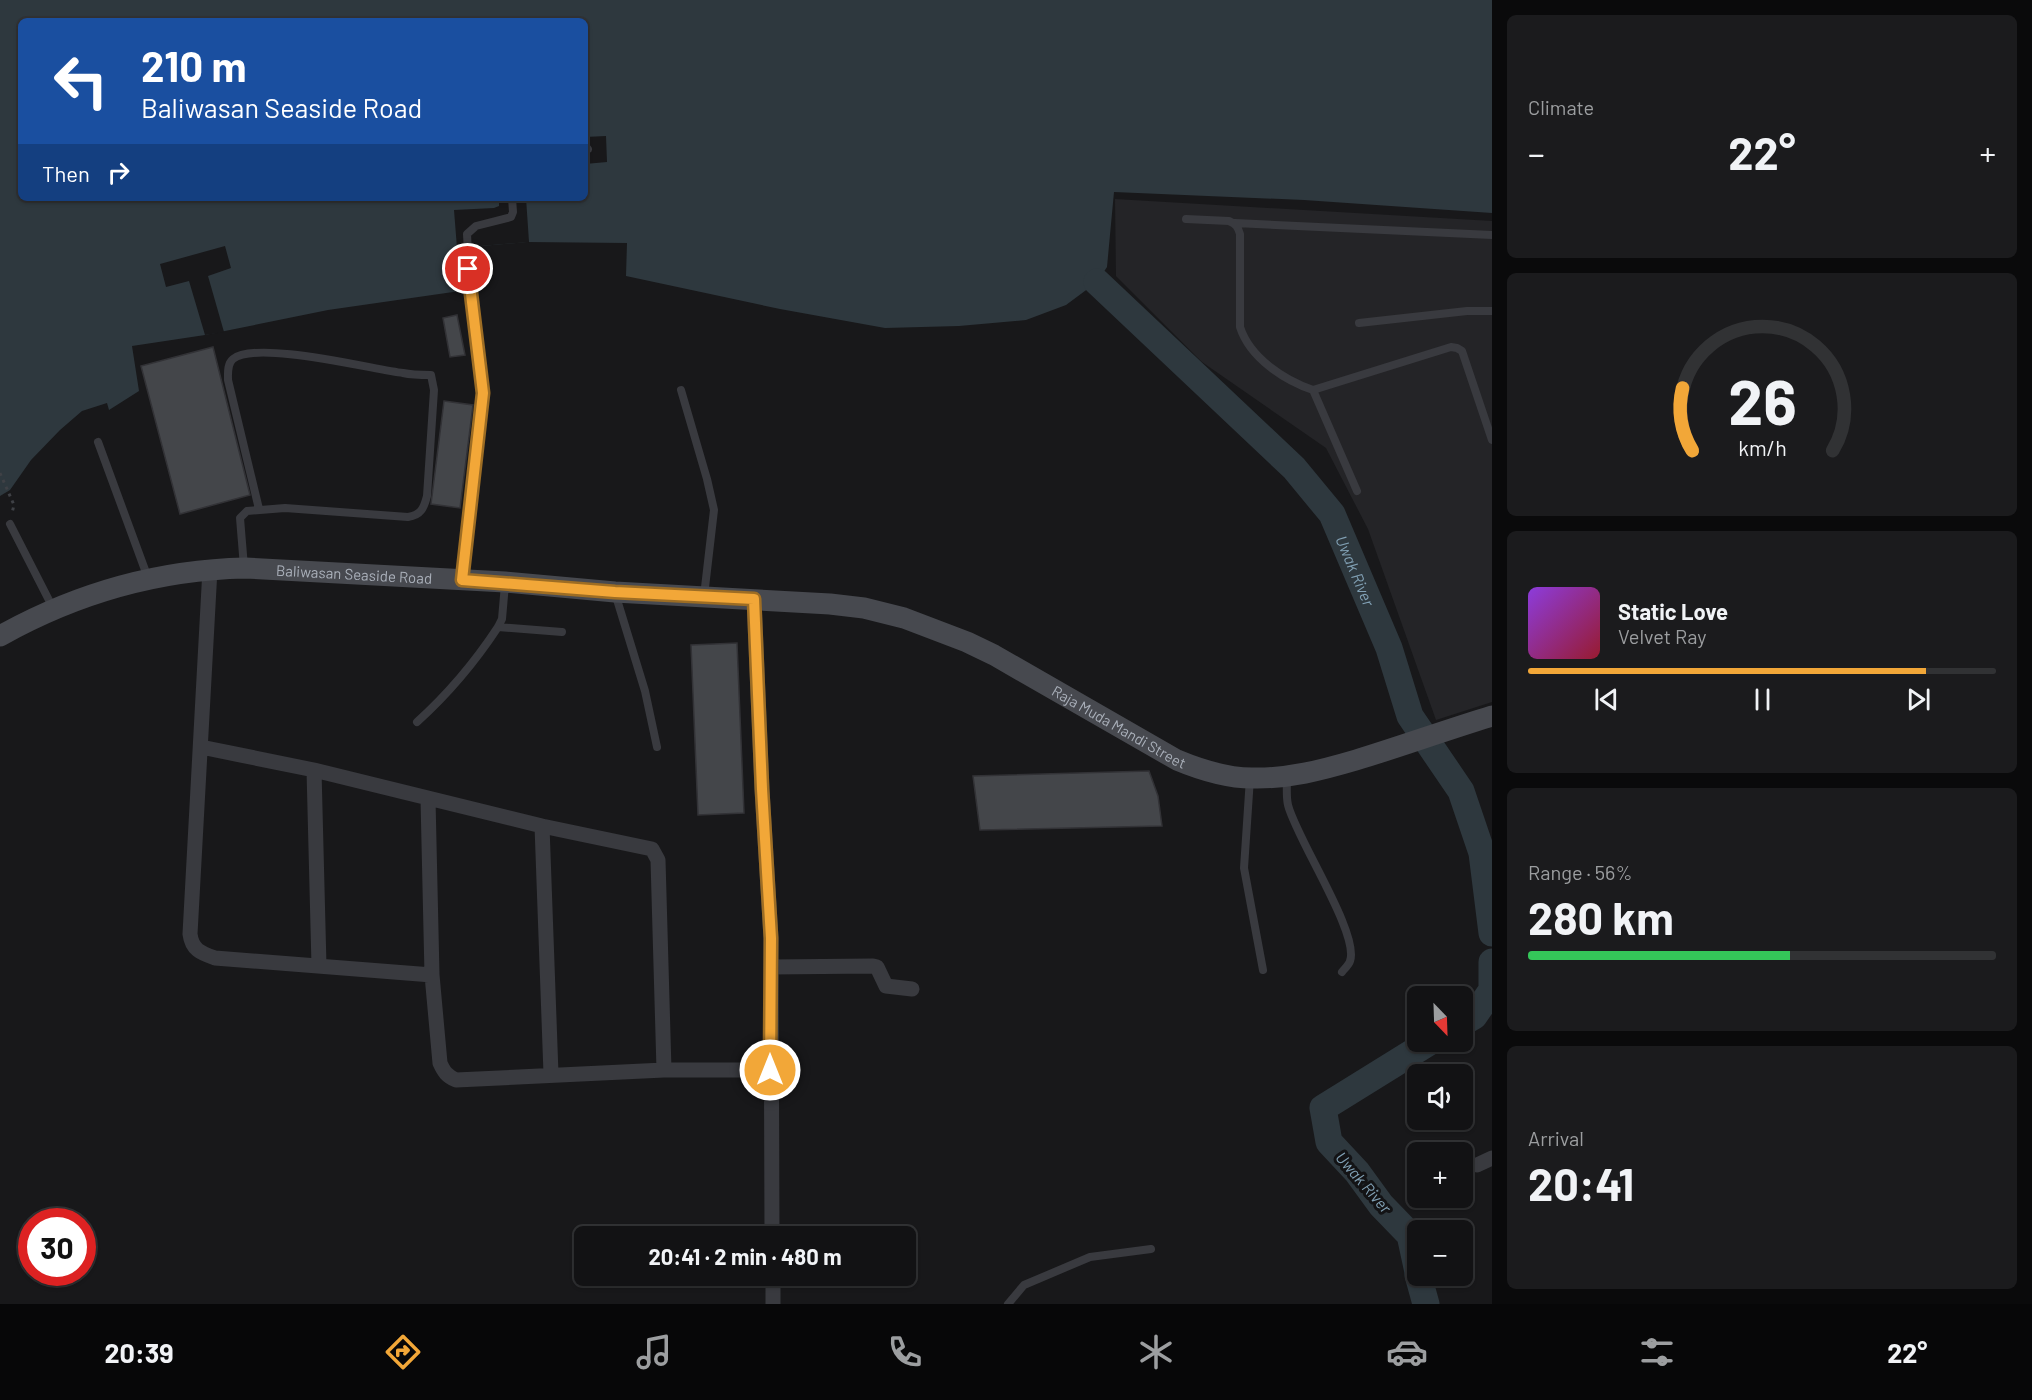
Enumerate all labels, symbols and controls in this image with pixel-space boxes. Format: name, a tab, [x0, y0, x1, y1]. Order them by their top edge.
text: 210 m	[141, 40, 247, 90]
icon: left	[42, 42, 120, 120]
text: Baliwasan Seaside Road	[141, 91, 422, 123]
text: Climate	[1528, 95, 1594, 119]
text: 22°	[1728, 125, 1796, 179]
text: −	[1528, 133, 1545, 173]
text: +	[1979, 133, 1996, 173]
icon: right	[102, 156, 135, 189]
text: Then	[42, 160, 90, 186]
pin	[442, 243, 493, 294]
icon: arrive	[451, 252, 484, 285]
text: 26	[1728, 363, 1796, 437]
text: km/h	[1738, 436, 1786, 461]
water label: Uwak River	[1333, 532, 1380, 610]
street label: Baliwasan Seaside Road	[275, 561, 433, 587]
text: Static Love	[1618, 598, 1728, 624]
text: Velvet Ray	[1618, 624, 1707, 648]
street label: Raja Muda Mandi Street	[1049, 681, 1189, 772]
icon: previous	[1590, 683, 1623, 716]
icon: pause	[1746, 683, 1779, 716]
icon: next	[1902, 683, 1935, 716]
text: Range · 56%	[1528, 860, 1632, 884]
text: 280 km	[1528, 890, 1674, 944]
north arrow	[1407, 986, 1473, 1052]
map controls	[1407, 986, 1473, 1286]
position arrow	[738, 1038, 802, 1102]
button: sound	[1407, 1064, 1473, 1130]
text: Arrival	[1528, 1126, 1584, 1150]
button: +	[1407, 1142, 1473, 1208]
water label: Uwak River	[1332, 1148, 1397, 1217]
text: 20:41	[1528, 1156, 1634, 1210]
speed limit sign: 30	[18, 1208, 96, 1286]
button: −	[1407, 1220, 1473, 1286]
text: 20:41 · 2 min · 480 m	[648, 1243, 842, 1269]
icon: directions	[382, 1331, 424, 1373]
icon: music	[633, 1331, 675, 1373]
icon: phone	[884, 1331, 926, 1373]
icon: climate	[1135, 1331, 1177, 1373]
icon: car	[1386, 1331, 1428, 1373]
icon: filters	[1636, 1331, 1678, 1373]
text: 20:39	[104, 1336, 174, 1368]
text: 22°	[1887, 1336, 1928, 1368]

